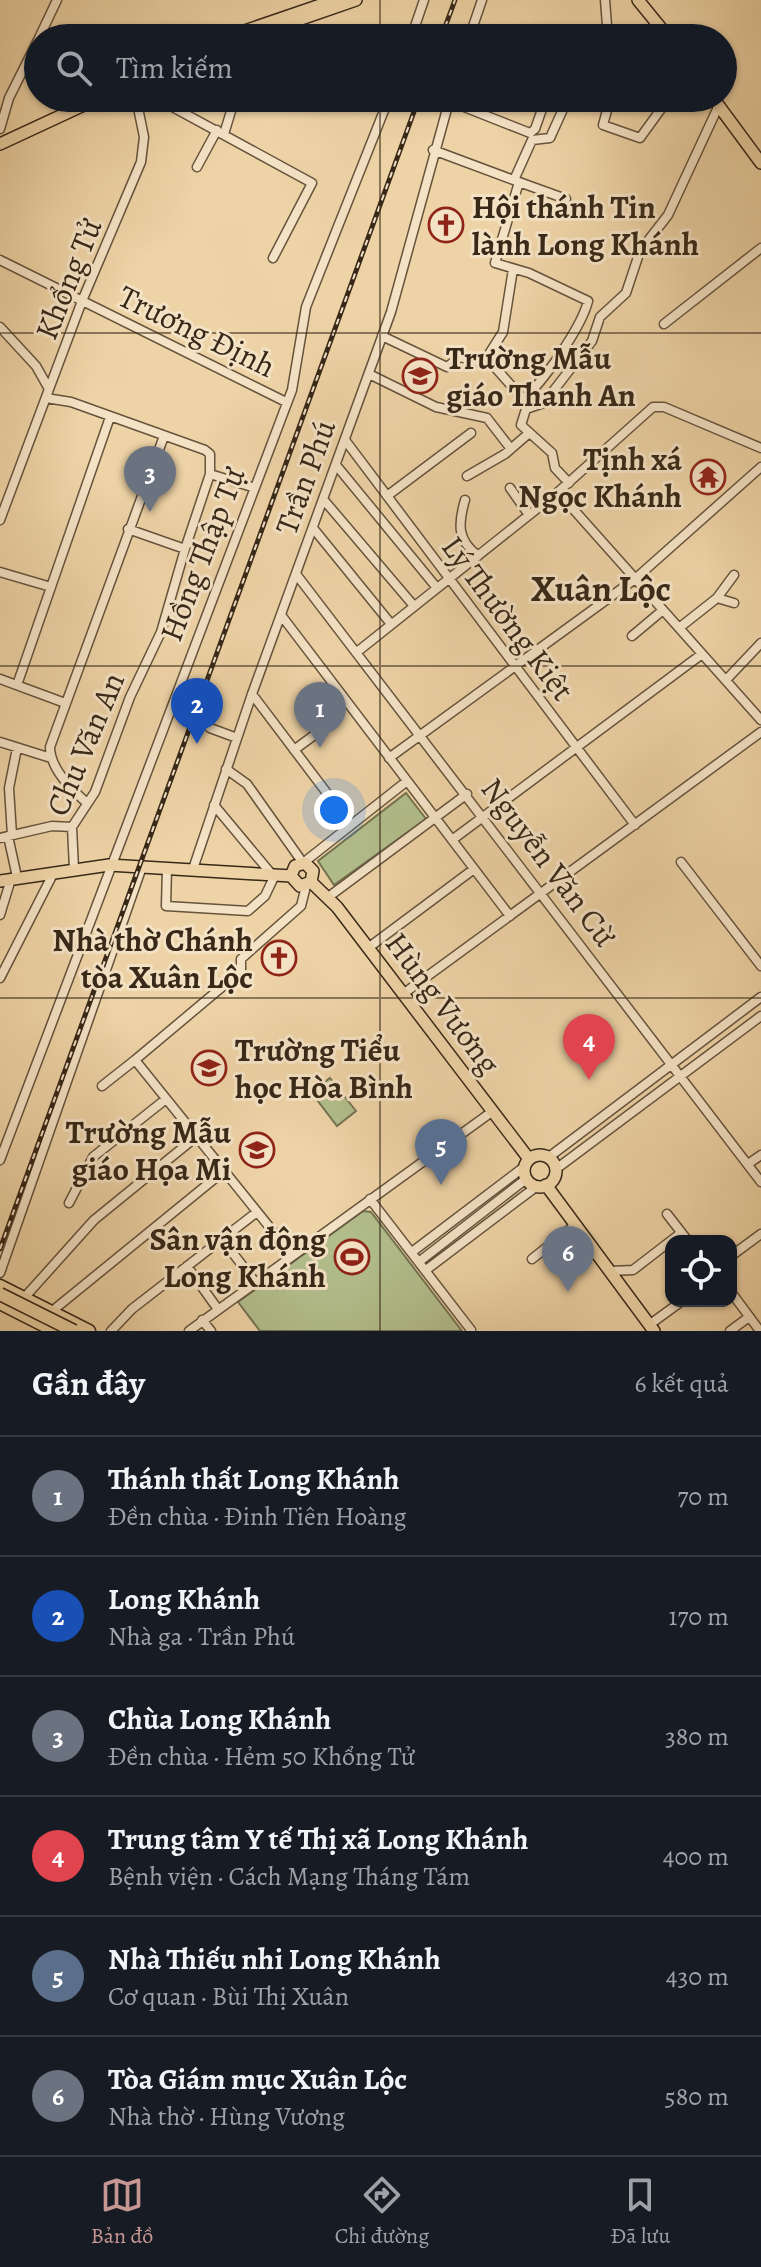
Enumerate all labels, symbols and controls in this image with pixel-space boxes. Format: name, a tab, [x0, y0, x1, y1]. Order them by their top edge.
search box	[24, 24, 737, 112]
icon: search	[52, 46, 96, 90]
text: Tìm kiếm	[116, 48, 233, 88]
place label: Hội thánh Tin lành Long Khánh	[472, 185, 699, 266]
church icon: Hội thánh Tin lành Long Khánh	[427, 206, 465, 244]
street label: Khổng Tử	[24, 211, 112, 346]
street label: Trương Định	[111, 274, 283, 388]
place label: Trường Mẫu giáo Thanh An	[446, 336, 636, 417]
school or university icon: Trường Mẫu giáo Thanh An	[401, 357, 439, 395]
street label: Trần Phú	[264, 413, 346, 541]
place label: Tịnh xá Ngọc Khánh	[518, 437, 683, 518]
pin: 3	[124, 446, 176, 512]
temple icon: Tịnh xá Ngọc Khánh	[689, 458, 727, 496]
street label: Hồng Thập Tự	[149, 460, 256, 647]
street label: Lý Thường Kiệt	[431, 526, 585, 710]
district label: Xuân Lộc	[531, 564, 671, 613]
street label: Chu Văn An	[35, 665, 135, 823]
pin: 2	[171, 678, 223, 744]
pin: 1	[294, 682, 346, 748]
street label: Nguyễn Văn Cừ	[471, 768, 627, 956]
your location	[314, 790, 354, 830]
place label: Nhà thờ Chánh tòa Xuân Lộc	[52, 918, 253, 999]
street label: Hùng Vương	[375, 923, 511, 1083]
church icon: Nhà thờ Chánh tòa Xuân Lộc	[260, 939, 298, 977]
pin: 4	[563, 1014, 615, 1080]
place label: Trường Tiểu học Hòa Bình	[235, 1028, 413, 1109]
school or university icon: Trường Tiểu học Hòa Bình	[190, 1049, 228, 1087]
place label: Trường Mẫu giáo Họa Mi	[66, 1110, 232, 1191]
pin: 5	[415, 1119, 467, 1185]
school or university icon: Trường Mẫu giáo Họa Mi	[238, 1131, 276, 1169]
place label: Sân vận động Long Khánh	[149, 1217, 327, 1298]
pin: 6	[542, 1226, 594, 1292]
map controls	[665, 1235, 737, 1307]
button: locate	[665, 1235, 737, 1307]
sports icon: Sân vận động Long Khánh	[333, 1238, 371, 1276]
text: Gần đây	[32, 1360, 145, 1407]
text: 6 kết quả	[634, 1366, 729, 1401]
text: Thánh thất Long Khánh	[108, 1459, 400, 1499]
text: 1	[53, 1479, 63, 1514]
text: 70 m	[677, 1479, 729, 1514]
text: Đền chùa · Đinh Tiên Hoàng	[108, 1499, 406, 1534]
text: Long Khánh	[108, 1579, 260, 1619]
text: 2	[52, 1599, 64, 1634]
text: 170 m	[669, 1599, 729, 1634]
text: Nhà ga · Trần Phú	[108, 1619, 295, 1654]
text: Chùa Long Khánh	[108, 1699, 331, 1739]
text: 3	[52, 1719, 64, 1754]
text: 380 m	[665, 1719, 729, 1754]
text: Đền chùa · Hẻm 50 Khổng Tử	[108, 1739, 415, 1774]
text: Trung tâm Y tế Thị xã Long Khánh	[108, 1819, 529, 1859]
text: 4	[52, 1839, 64, 1874]
text: 400 m	[663, 1839, 729, 1874]
text: Bệnh viện · Cách Mạng Tháng Tám	[108, 1859, 470, 1894]
text: Nhà Thiếu nhi Long Khánh	[108, 1939, 441, 1979]
text: 5	[52, 1959, 64, 1994]
text: 430 m	[666, 1959, 729, 1994]
text: Cơ quan · Bùi Thị Xuân	[108, 1979, 349, 2014]
text: Tòa Giám mục Xuân Lộc	[108, 2059, 407, 2099]
text: 6	[52, 2079, 64, 2114]
text: 580 m	[665, 2079, 729, 2114]
text: Nhà thờ · Hùng Vương	[108, 2099, 345, 2134]
tab: Bản đồ	[91, 2173, 153, 2251]
tab: Chỉ đường	[335, 2173, 429, 2251]
tab: Đã lưu	[611, 2173, 670, 2251]

